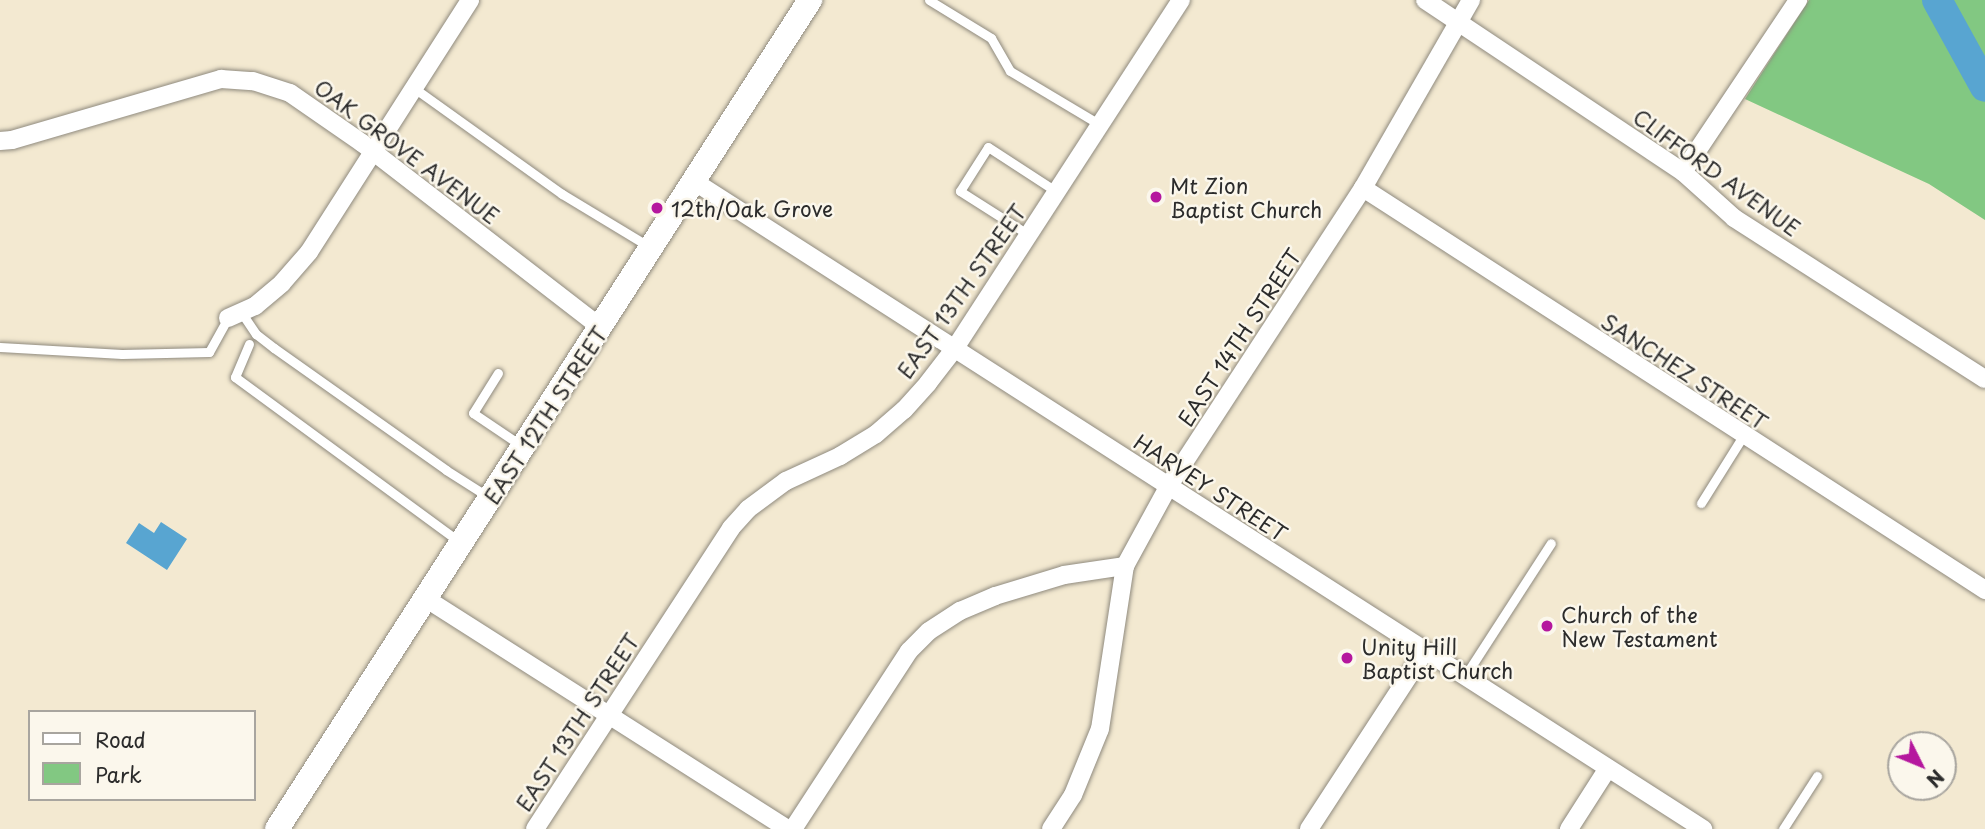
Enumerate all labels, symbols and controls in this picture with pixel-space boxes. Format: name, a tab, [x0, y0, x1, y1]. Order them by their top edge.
street label: OAK GROVE AVENUE	[310, 74, 504, 228]
street label: CLIFFORD AVENUE	[1629, 103, 1805, 241]
place label: Mt Zion Baptist Church	[1170, 172, 1323, 222]
marker: Mt Zion Baptist Church	[1148, 189, 1164, 205]
place label: 12th/Oak Grove	[671, 195, 835, 221]
marker: 12th/Oak Grove	[649, 200, 665, 216]
street label: EAST 13TH STREET	[892, 200, 1030, 382]
street label: EAST 14TH STREET	[1173, 244, 1305, 430]
street label: SANCHEZ STREET	[1596, 307, 1774, 435]
street label: EAST 12TH STREET	[478, 322, 612, 508]
street label: HARVEY STREET	[1130, 428, 1292, 546]
place label: Church of the New Testament	[1561, 601, 1719, 651]
marker: Church of the New Testament	[1539, 618, 1555, 634]
street label: EAST 13TH STREET	[511, 629, 643, 815]
place label: Unity Hill Baptist Church	[1361, 633, 1514, 683]
marker: Unity Hill Baptist Church	[1339, 650, 1355, 666]
legend	[28, 710, 256, 801]
text: Road	[95, 723, 146, 755]
north arrow	[1887, 731, 1957, 801]
text: Park	[95, 758, 142, 790]
text: N	[1921, 764, 1951, 794]

